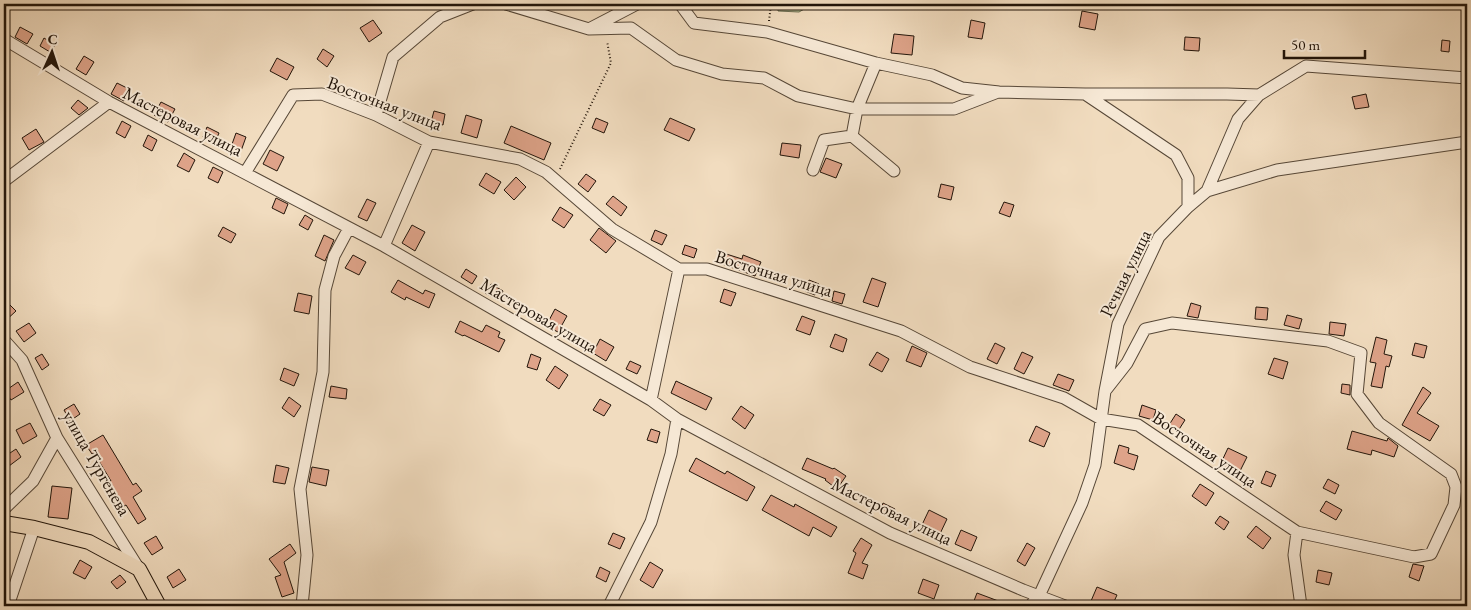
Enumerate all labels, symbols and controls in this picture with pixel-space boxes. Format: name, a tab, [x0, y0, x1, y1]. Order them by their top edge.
north arrow	[28, 28, 78, 78]
scale bar	[1284, 28, 1365, 60]
text: С	[47, 30, 58, 48]
text: 50 m	[1291, 35, 1320, 54]
street label: Восточная улица	[324, 71, 447, 136]
street label: Мастеровая улица	[119, 81, 248, 161]
street label: Речная улица	[1094, 225, 1156, 320]
street label: Восточная улица	[713, 244, 836, 302]
street label: Мастеровая улица	[476, 272, 602, 358]
street label: улица Тургенева	[58, 406, 137, 520]
street label: Восточная улица	[1148, 406, 1262, 493]
street label: Мастеровая улица	[828, 472, 957, 551]

